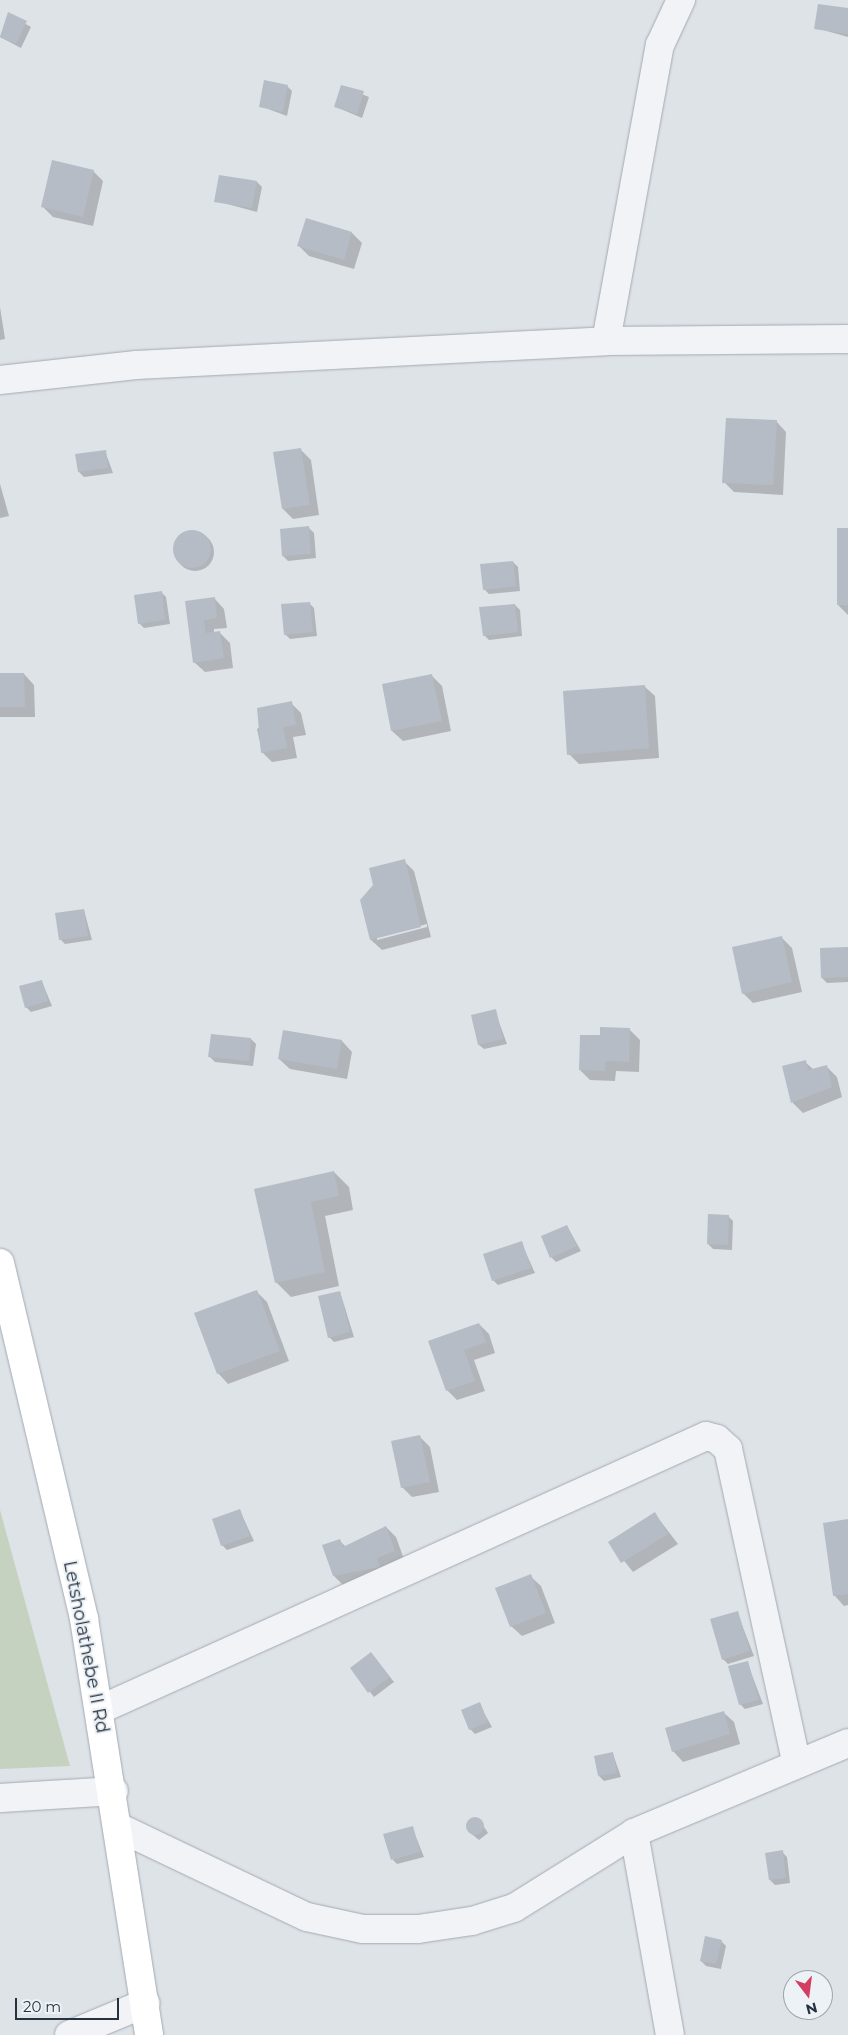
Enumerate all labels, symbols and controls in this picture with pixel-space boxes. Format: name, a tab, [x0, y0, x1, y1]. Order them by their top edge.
street label: Letsholathebe II Rd	[59, 1559, 113, 1735]
north arrow	[783, 1970, 833, 2020]
scale bar	[18, 1988, 121, 2020]
text: 20 m	[23, 1997, 61, 2016]
text: N	[804, 1998, 819, 2019]

